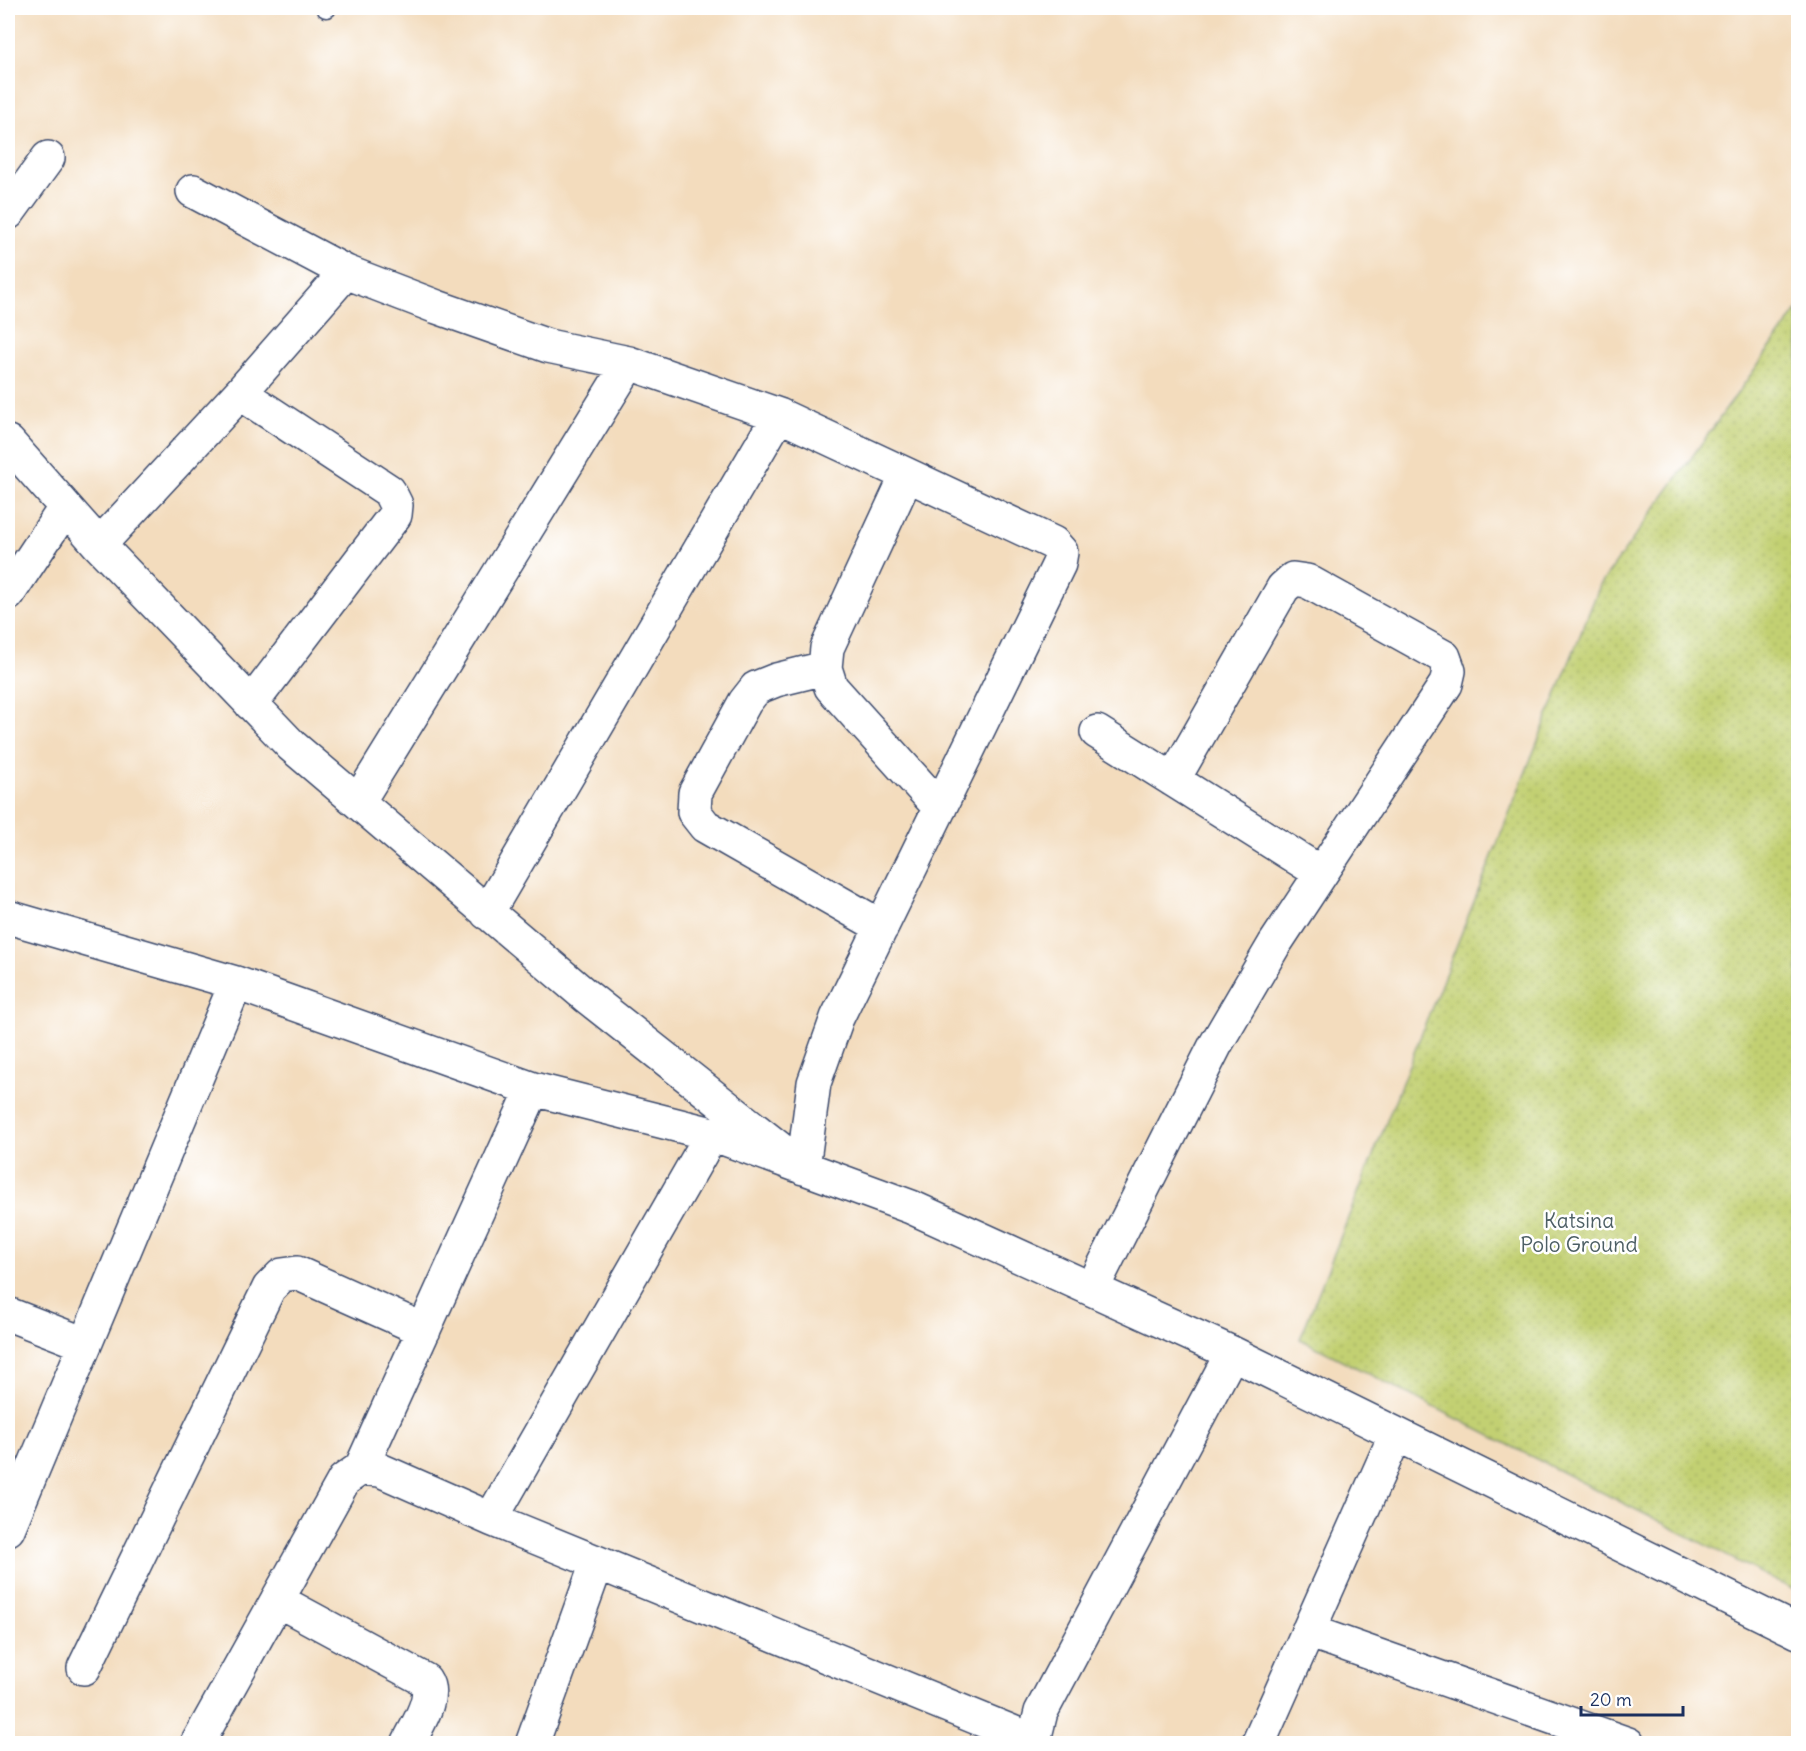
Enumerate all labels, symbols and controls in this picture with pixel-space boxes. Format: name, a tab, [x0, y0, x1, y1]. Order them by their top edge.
park label: Katsina Polo Ground	[1520, 1207, 1638, 1258]
scale bar	[1581, 1679, 1683, 1717]
text: 20 m	[1590, 1688, 1632, 1711]

